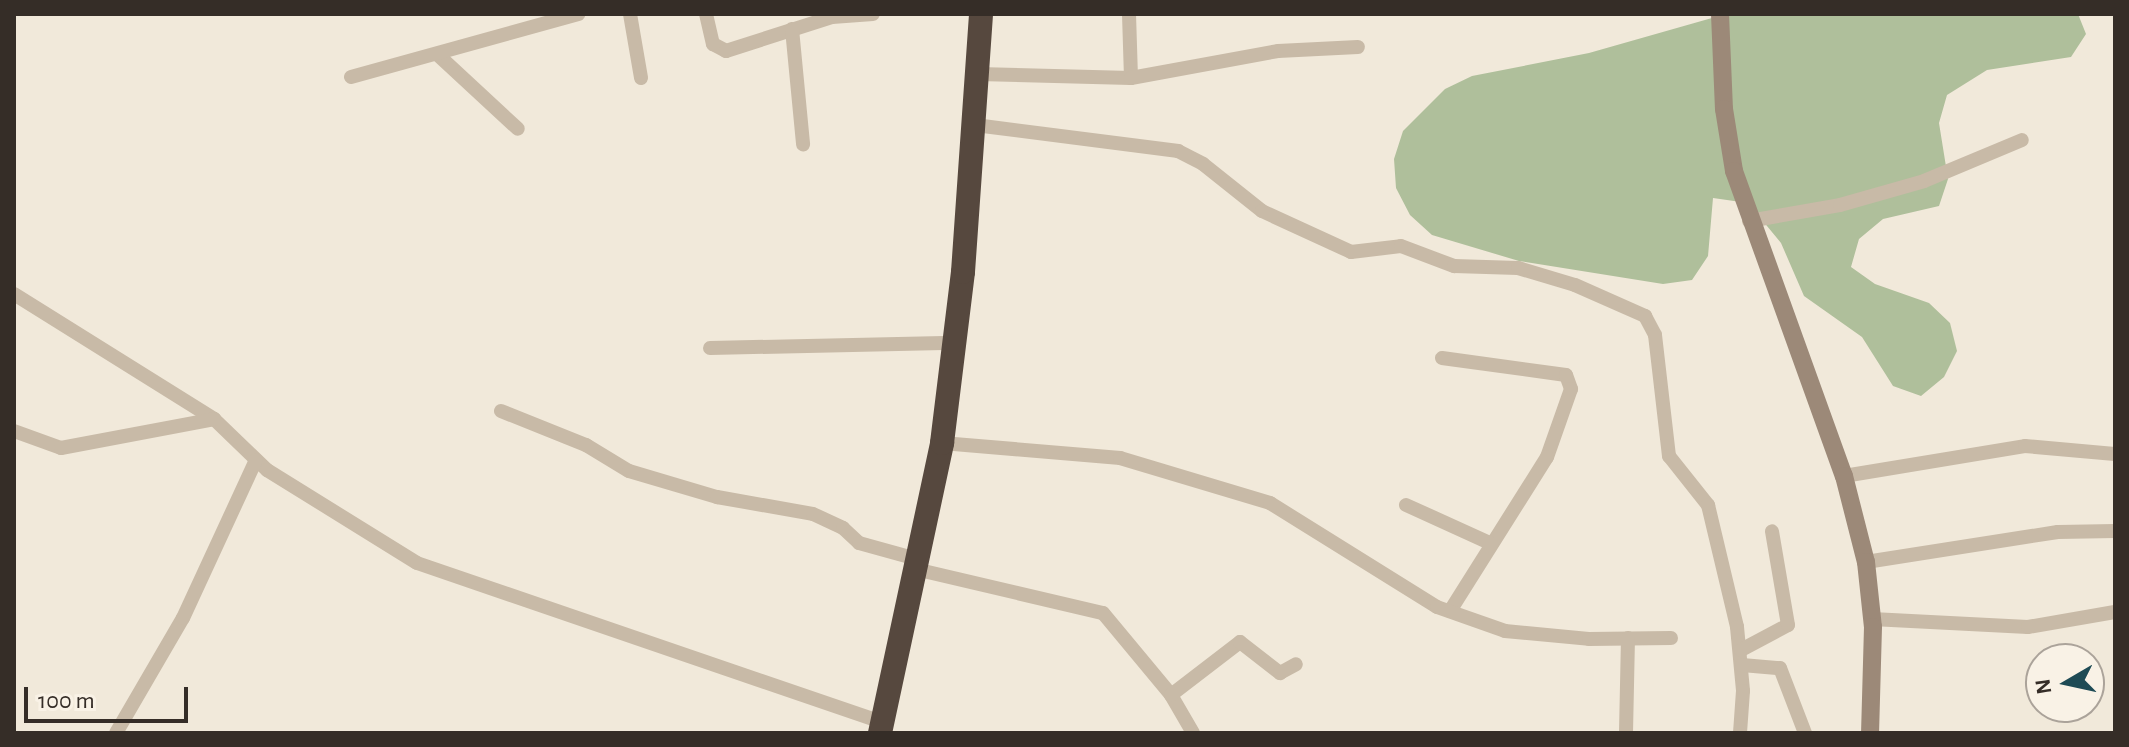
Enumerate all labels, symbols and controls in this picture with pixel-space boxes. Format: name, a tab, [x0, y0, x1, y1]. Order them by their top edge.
north arrow	[2025, 643, 2105, 723]
scale bar	[28, 671, 192, 721]
text: N	[2031, 677, 2055, 696]
text: 100 m	[38, 689, 95, 713]

